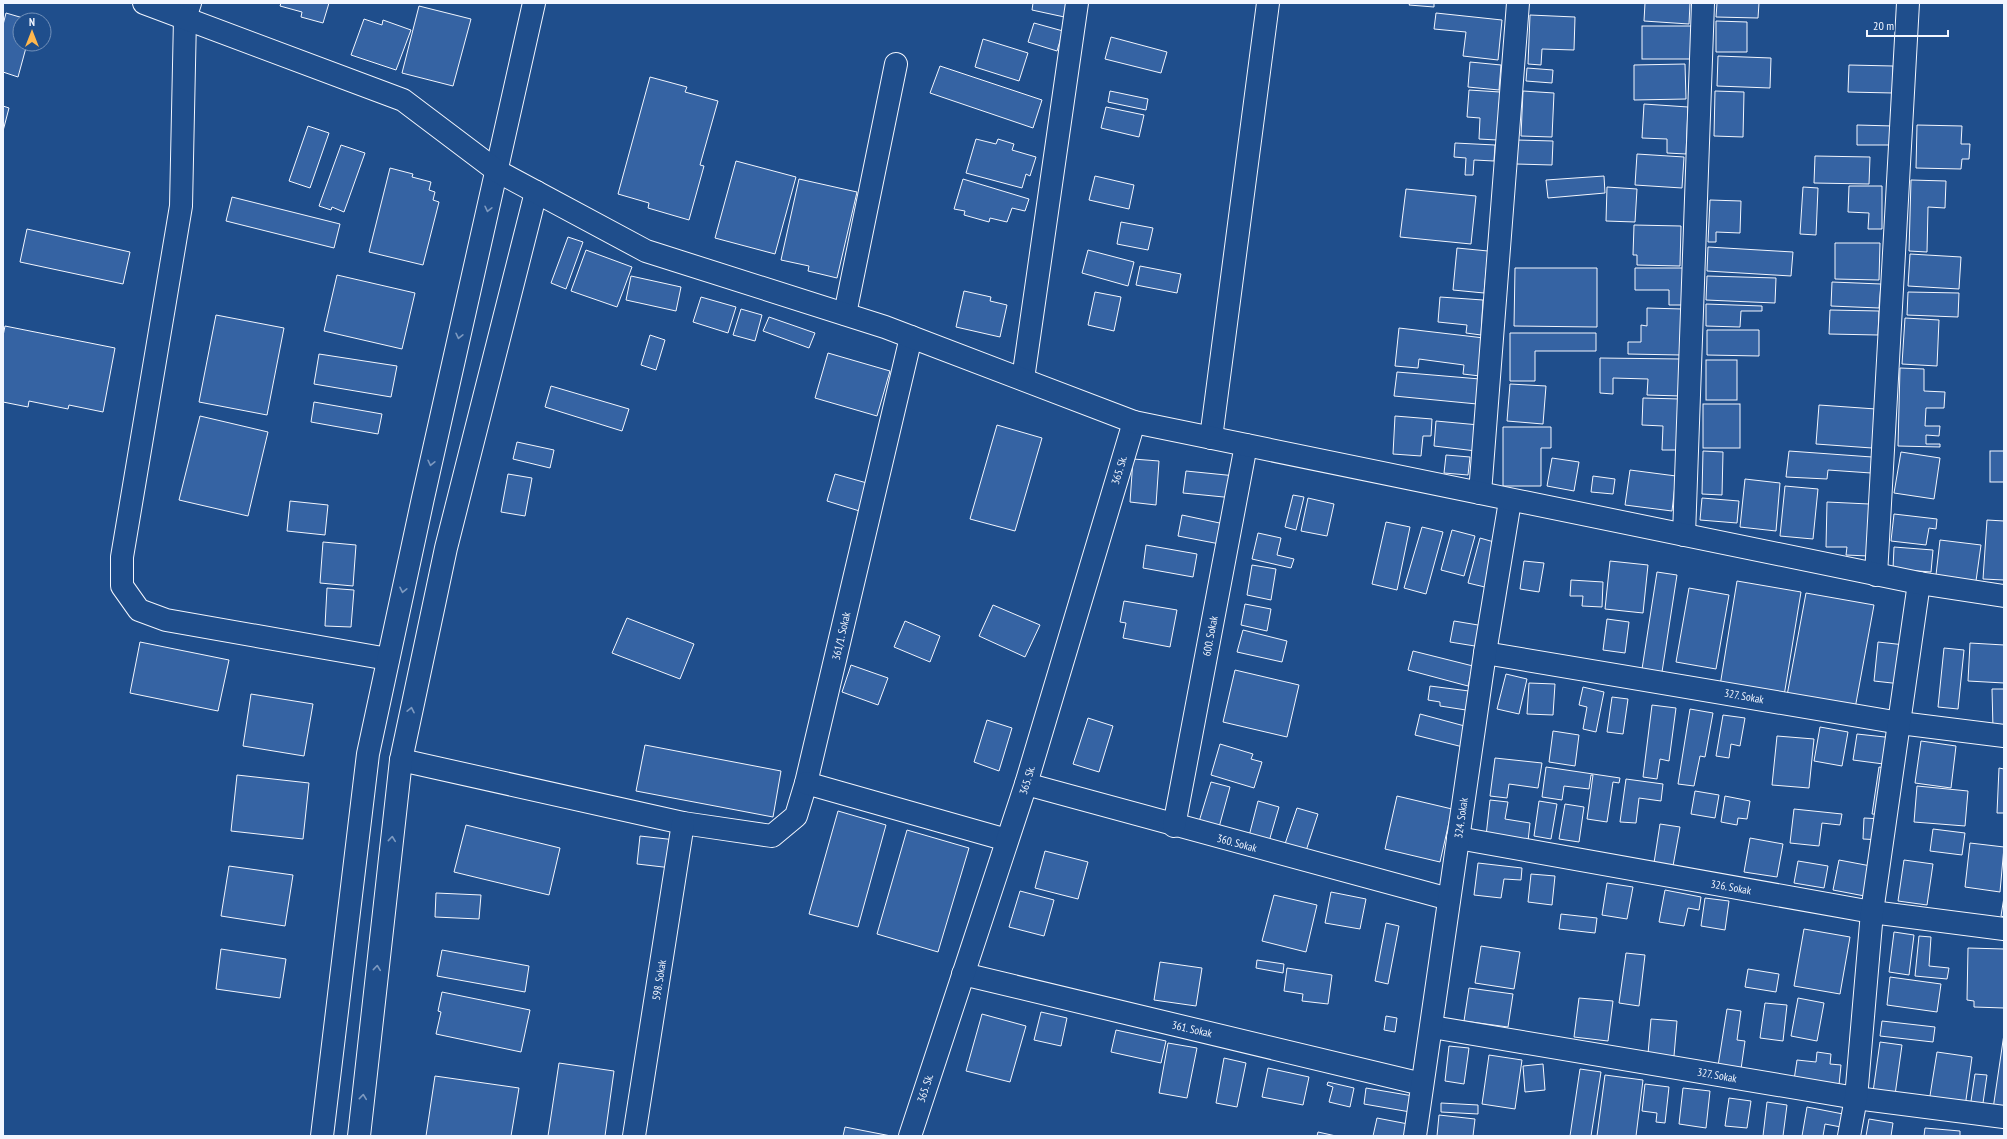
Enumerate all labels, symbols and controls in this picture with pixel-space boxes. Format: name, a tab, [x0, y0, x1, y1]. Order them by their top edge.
north arrow	[12, 12, 52, 52]
scale bar	[1867, 12, 1948, 38]
text: N	[29, 15, 35, 29]
text: 20 m	[1873, 18, 1894, 33]
one-way arrow	[484, 206, 492, 212]
one-way arrow	[456, 333, 464, 339]
street label: 365. Sk.	[1108, 454, 1130, 486]
one-way arrow	[427, 459, 435, 466]
one-way arrow	[400, 586, 408, 593]
street label: 361/1. Sokak	[829, 610, 853, 661]
street label: 600. Sokak	[1199, 614, 1221, 657]
street label: 327. Sokak	[1723, 686, 1766, 706]
one-way arrow	[407, 707, 415, 714]
street label: 365. Sk.	[1016, 764, 1038, 796]
street label: 324. Sokak	[1451, 796, 1471, 839]
street label: 360. Sokak	[1215, 831, 1259, 855]
one-way arrow	[387, 836, 396, 842]
street label: 326. Sokak	[1710, 877, 1753, 898]
street label: 598. Sokak	[649, 958, 669, 1001]
one-way arrow	[373, 965, 382, 971]
street label: 361. Sokak	[1171, 1018, 1214, 1041]
street label: 327. Sokak	[1696, 1065, 1739, 1085]
street label: 365. Sk.	[914, 1072, 936, 1104]
one-way arrow	[358, 1094, 367, 1100]

